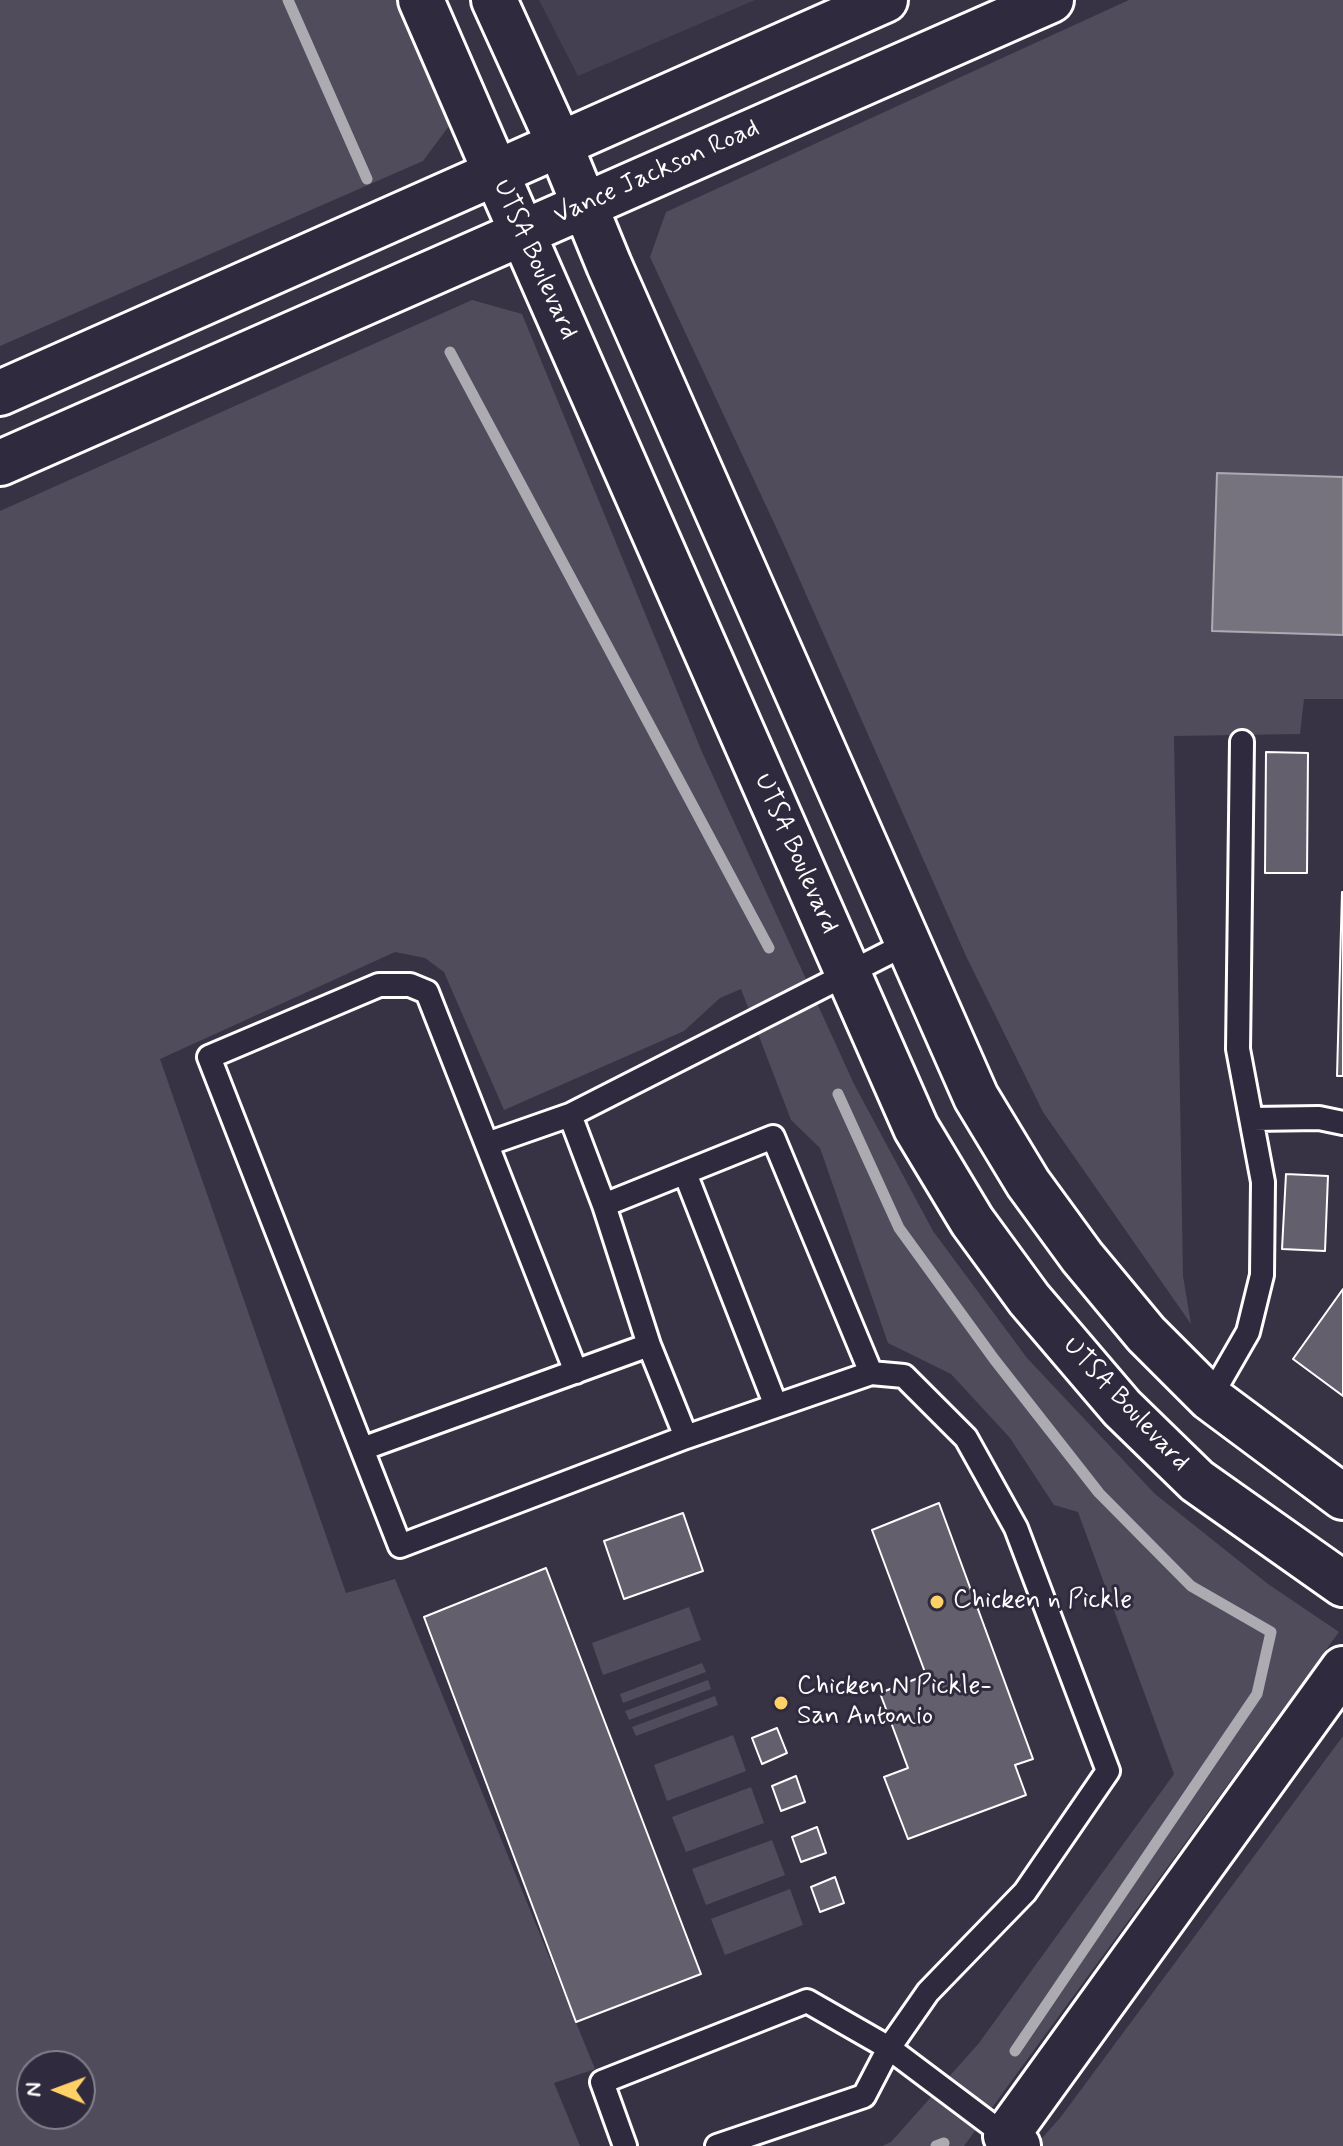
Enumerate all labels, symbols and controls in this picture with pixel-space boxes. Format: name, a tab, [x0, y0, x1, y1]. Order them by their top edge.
street label: Vance Jackson Road	[549, 114, 765, 232]
street label: UTSA Boulevard	[485, 175, 583, 345]
street label: UTSA Boulevard	[746, 769, 844, 939]
street label: UTSA Boulevard	[1055, 1331, 1195, 1479]
place label: Chicken n Pickle	[953, 1586, 1132, 1618]
marker: Chicken n Pickle	[928, 1593, 946, 1611]
place label: Chicken N Pickle- San Antonio	[797, 1672, 992, 1734]
marker: Chicken N Pickle- San Antonio	[772, 1694, 790, 1712]
north arrow	[16, 2050, 96, 2130]
text: N	[20, 2082, 48, 2097]

